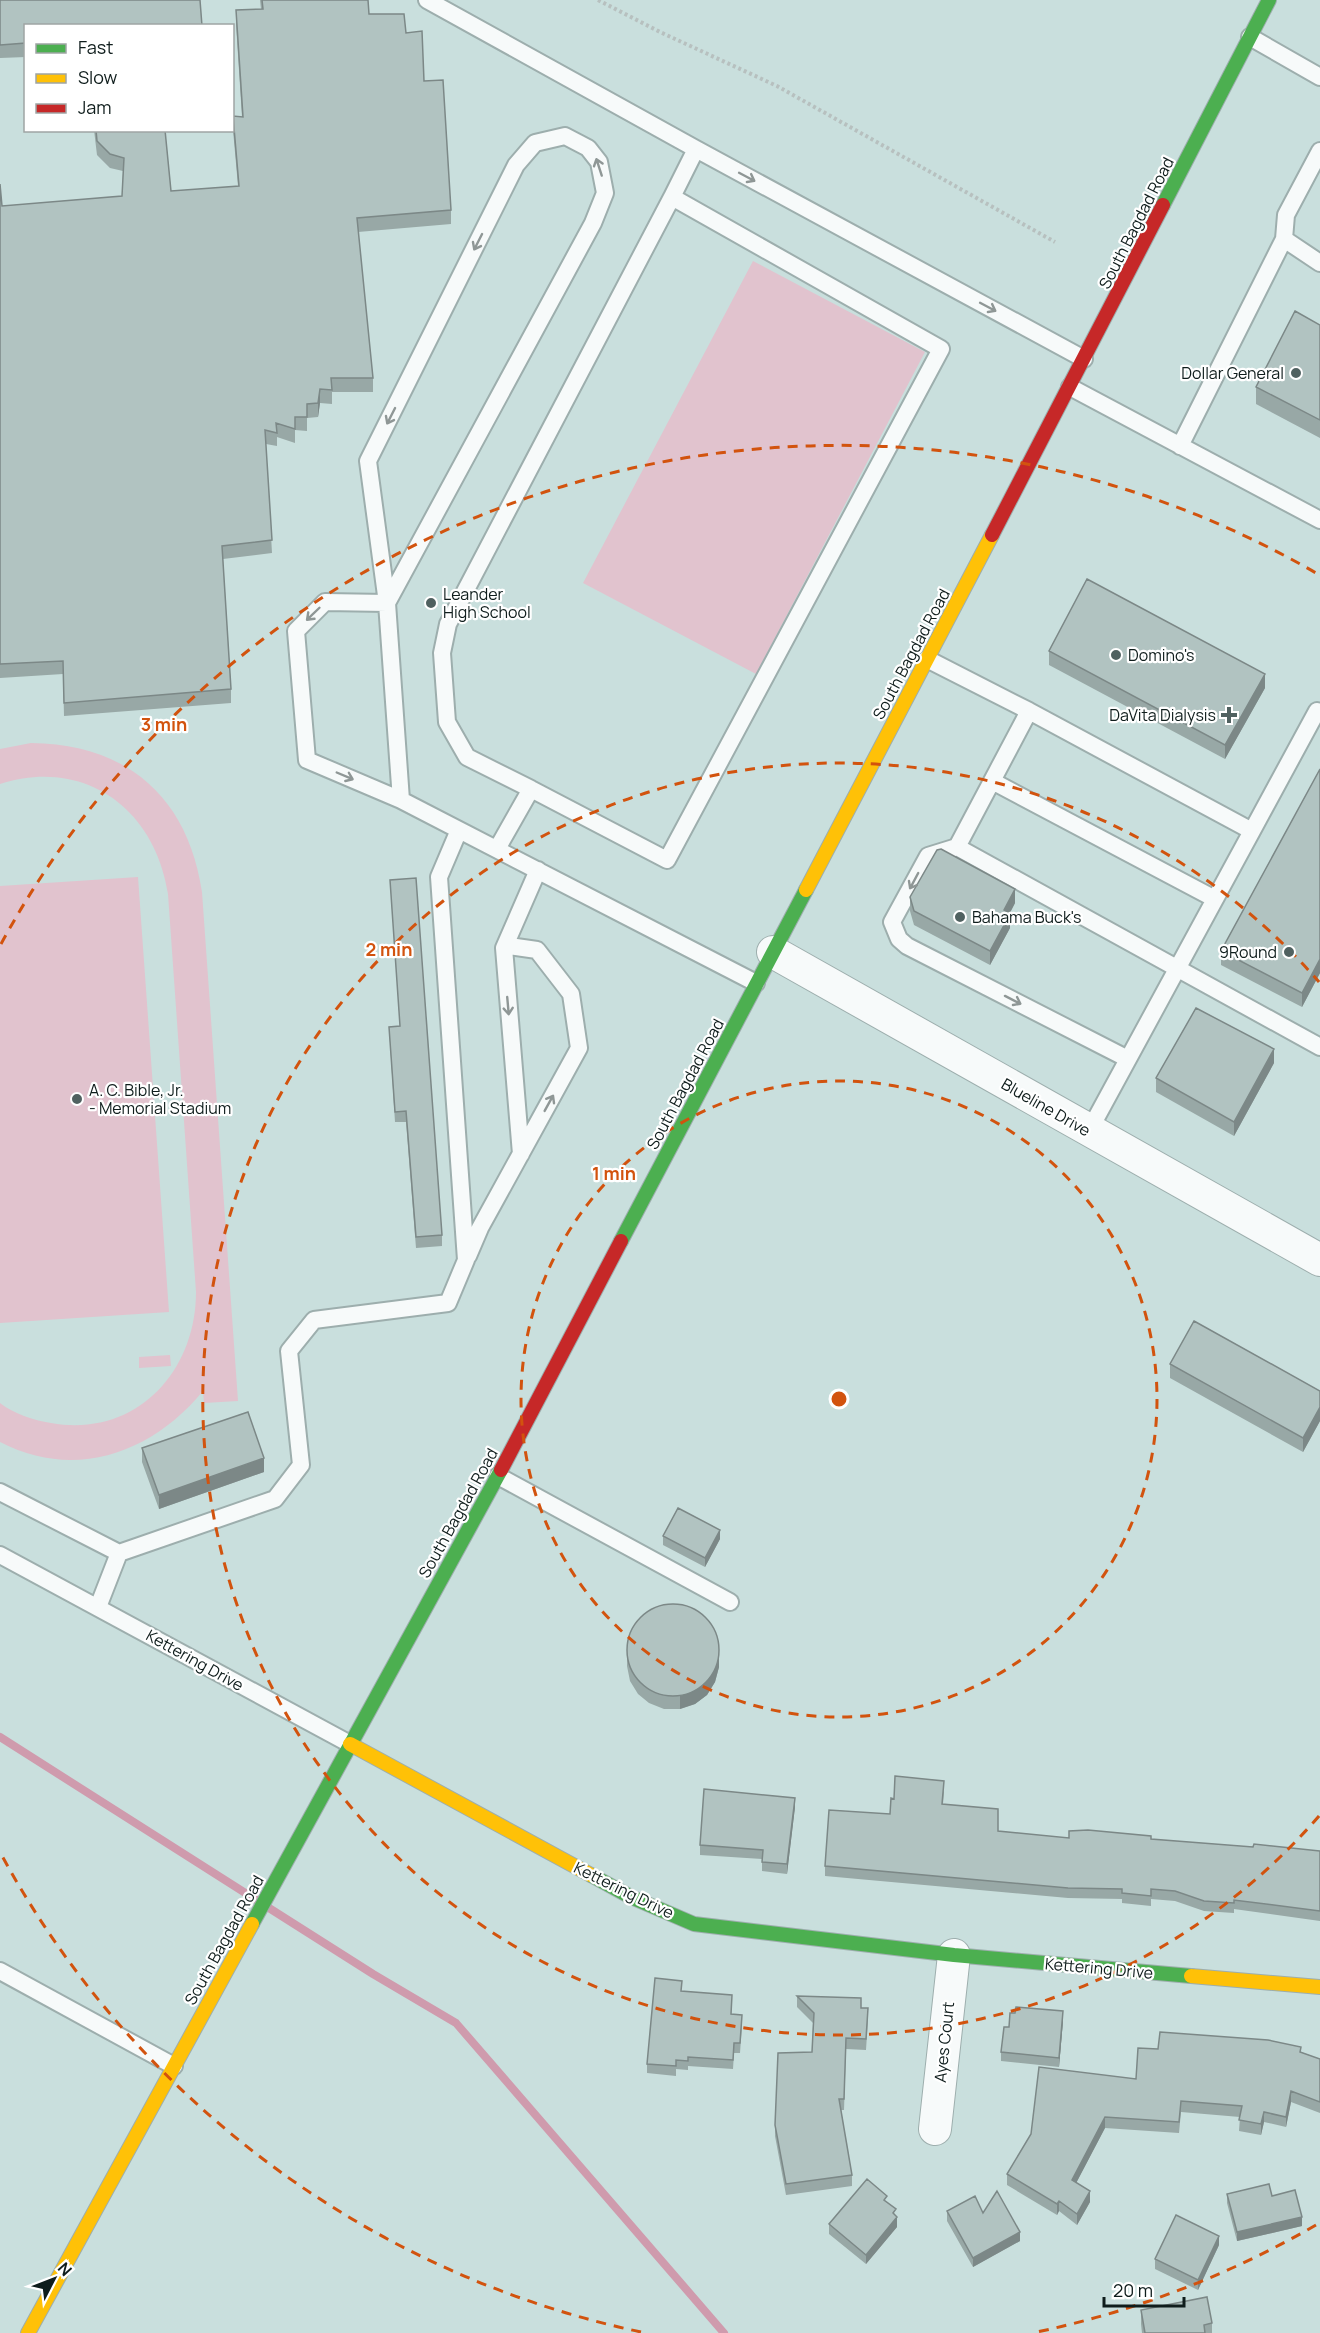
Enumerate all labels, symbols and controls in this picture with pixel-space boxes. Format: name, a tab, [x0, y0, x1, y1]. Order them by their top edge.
legend	[24, 24, 234, 132]
text: Fast	[78, 35, 113, 59]
text: Slow	[78, 65, 118, 89]
text: Jam	[78, 95, 112, 119]
street label: South Bagdad Road	[1093, 153, 1179, 293]
one-way arrow	[593, 158, 604, 177]
one-way arrow	[738, 172, 756, 183]
one-way arrow	[472, 233, 484, 250]
one-way arrow	[979, 301, 996, 313]
place label: Dollar General	[1181, 362, 1284, 384]
marker: Dollar General	[1289, 366, 1303, 380]
one-way arrow	[384, 407, 396, 425]
place label: Leander High School	[443, 583, 531, 623]
street label: South Bagdad Road	[867, 585, 955, 723]
marker: Leander High School	[424, 596, 438, 610]
one-way arrow	[305, 607, 320, 621]
place label: Domino's	[1128, 644, 1194, 666]
marker: Domino's	[1109, 648, 1123, 662]
place label: DaVita Dialysis	[1109, 704, 1216, 726]
marker: DaVita Dialysis	[1220, 706, 1238, 724]
text: 3 min	[141, 712, 187, 736]
one-way arrow	[335, 771, 354, 782]
one-way arrow	[908, 872, 920, 889]
place label: Bahama Buck's	[972, 906, 1081, 928]
marker: Bahama Buck's	[953, 910, 967, 924]
text: 2 min	[366, 937, 412, 961]
place label: 9Round	[1219, 941, 1277, 963]
marker: 9Round	[1282, 945, 1296, 959]
one-way arrow	[503, 995, 514, 1015]
one-way arrow	[1004, 995, 1022, 1007]
street label: South Bagdad Road	[641, 1015, 729, 1153]
street label: Blueline Drive	[998, 1073, 1094, 1141]
place label: A. C. Bible, Jr. - Memorial Stadium	[89, 1079, 231, 1119]
marker: A. C. Bible, Jr. - Memorial Stadium	[70, 1092, 84, 1106]
one-way arrow	[543, 1095, 555, 1112]
text: 1 min	[592, 1161, 636, 1185]
centre of rings	[829, 1389, 849, 1409]
street label: South Bagdad Road	[413, 1444, 503, 1582]
street label: Kettering Drive	[142, 1624, 248, 1696]
street label: Kettering Drive	[570, 1856, 678, 1924]
street label: South Bagdad Road	[179, 1871, 269, 2009]
street label: Kettering Drive	[1044, 1952, 1154, 1984]
street label: Ayes Court	[929, 2001, 959, 2083]
north arrow	[24, 2249, 84, 2309]
text: N	[53, 2257, 77, 2281]
scale bar	[1104, 2270, 1184, 2308]
text: 20 m	[1113, 2278, 1153, 2302]

